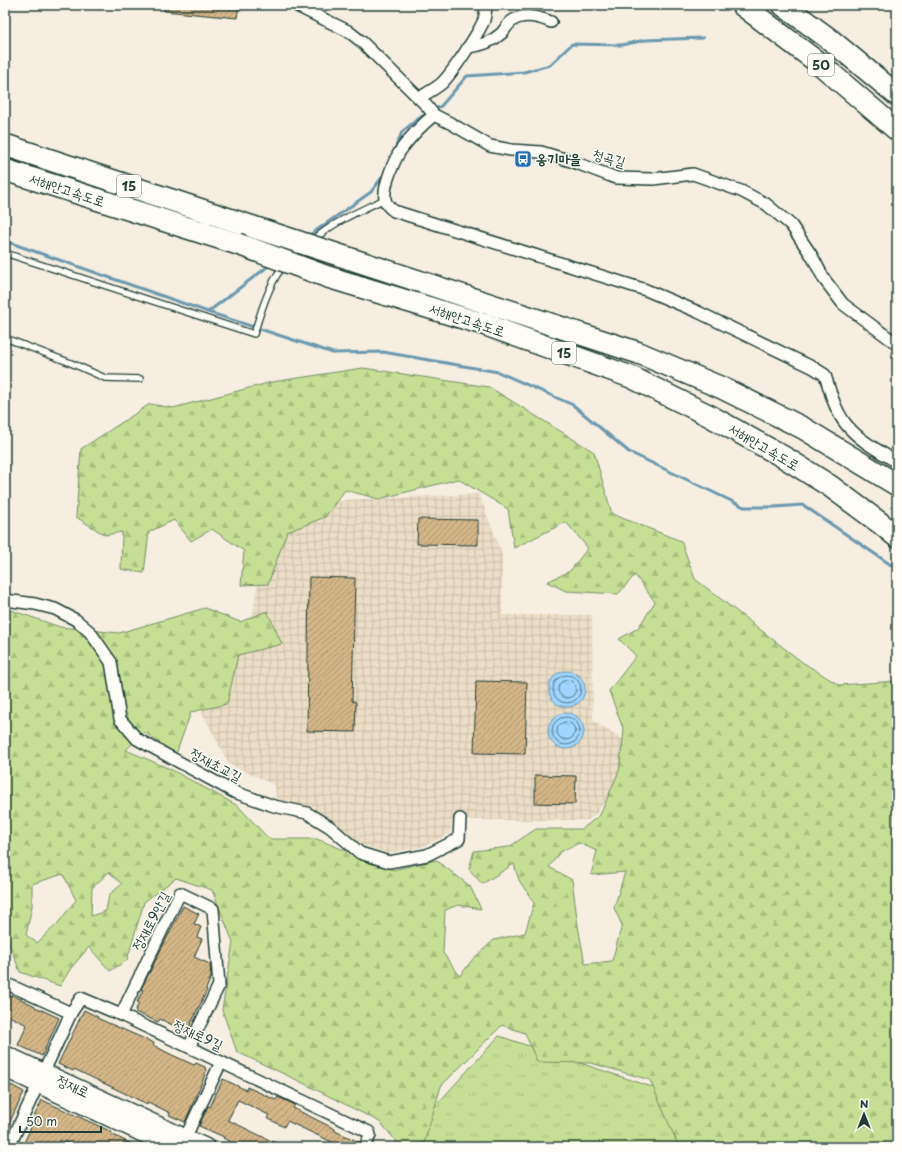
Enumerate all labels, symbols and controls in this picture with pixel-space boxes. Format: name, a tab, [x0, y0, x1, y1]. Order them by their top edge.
road number: 50	[808, 54, 834, 76]
street label: 청곡길	[590, 143, 629, 172]
place label: 옹기마을	[536, 148, 581, 169]
bus stop icon: 옹기마을	[513, 149, 533, 169]
street label: 서해안고속도로	[26, 167, 108, 212]
road number: 15	[117, 175, 141, 197]
street label: 서해안고속도로	[426, 297, 508, 342]
road number: 15	[552, 342, 576, 364]
street label: 서해안고속도로	[725, 418, 804, 475]
street label: 정재초교길	[186, 742, 247, 787]
street label: 정재로9안길	[126, 887, 175, 954]
street label: 정재로9길	[170, 1014, 227, 1056]
street label: 정재로	[53, 1069, 93, 1102]
north arrow	[844, 1094, 884, 1134]
text: N	[860, 1095, 869, 1112]
scale bar	[20, 1108, 101, 1134]
text: 50 m	[26, 1112, 57, 1130]

